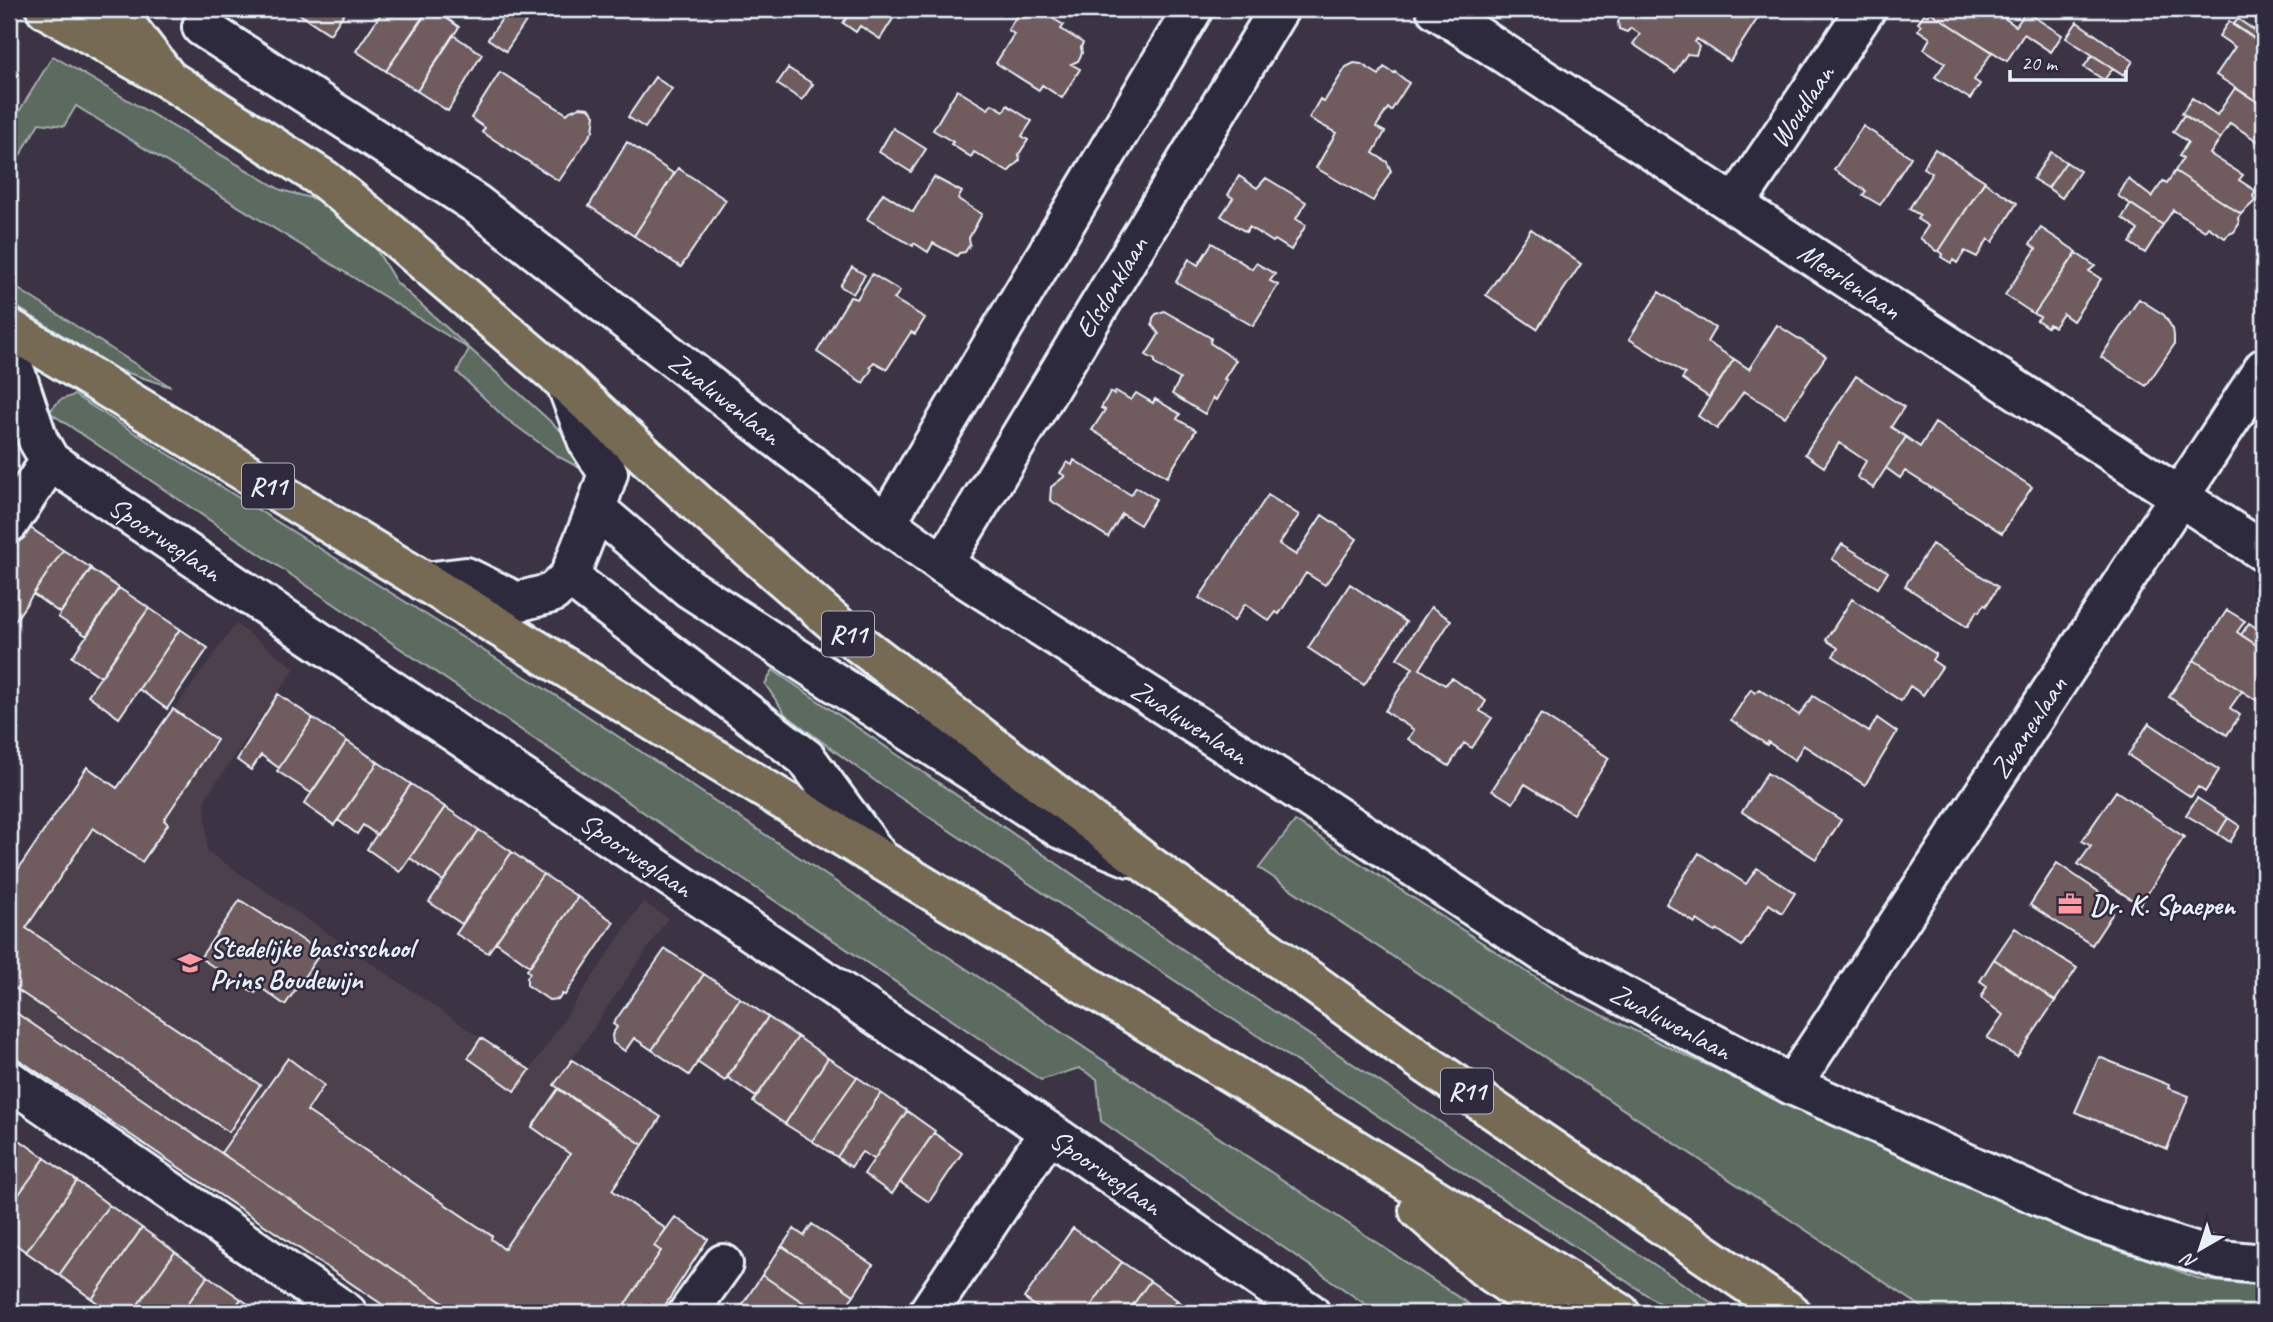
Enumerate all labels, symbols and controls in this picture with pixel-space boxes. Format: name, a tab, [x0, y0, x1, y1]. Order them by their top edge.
scale bar	[2010, 38, 2126, 82]
text: 20 m	[2021, 50, 2059, 76]
street label: Woudlaan	[1761, 56, 1842, 154]
street label: Elsdonklaan	[1067, 228, 1156, 344]
street label: Meerlenlaan	[1792, 234, 1908, 327]
street label: Zwaluwenlaan	[662, 343, 789, 453]
road number: R11	[242, 464, 294, 508]
street label: Spoorweglaan	[103, 488, 230, 590]
road number: R11	[822, 612, 874, 656]
street label: Zwanenlaan	[1981, 668, 2075, 785]
street label: Zwaluwenlaan	[1125, 671, 1256, 773]
street label: Spoorweglaan	[574, 804, 701, 906]
place label: Dr. K. Spaepen	[2090, 887, 2237, 922]
office icon: Dr. K. Spaepen	[2056, 890, 2084, 918]
place label: Stedelijke basisschool Prins Boudewijn	[210, 930, 419, 997]
school or university icon: Stedelijke basisschool Prins Boudewijn	[176, 949, 204, 977]
street label: Zwaluwenlaan	[1604, 975, 1739, 1068]
road number: R11	[1441, 1068, 1493, 1114]
street label: Spoorweglaan	[1044, 1121, 1170, 1224]
north arrow	[2164, 1214, 2234, 1284]
text: N	[2175, 1246, 2202, 1274]

